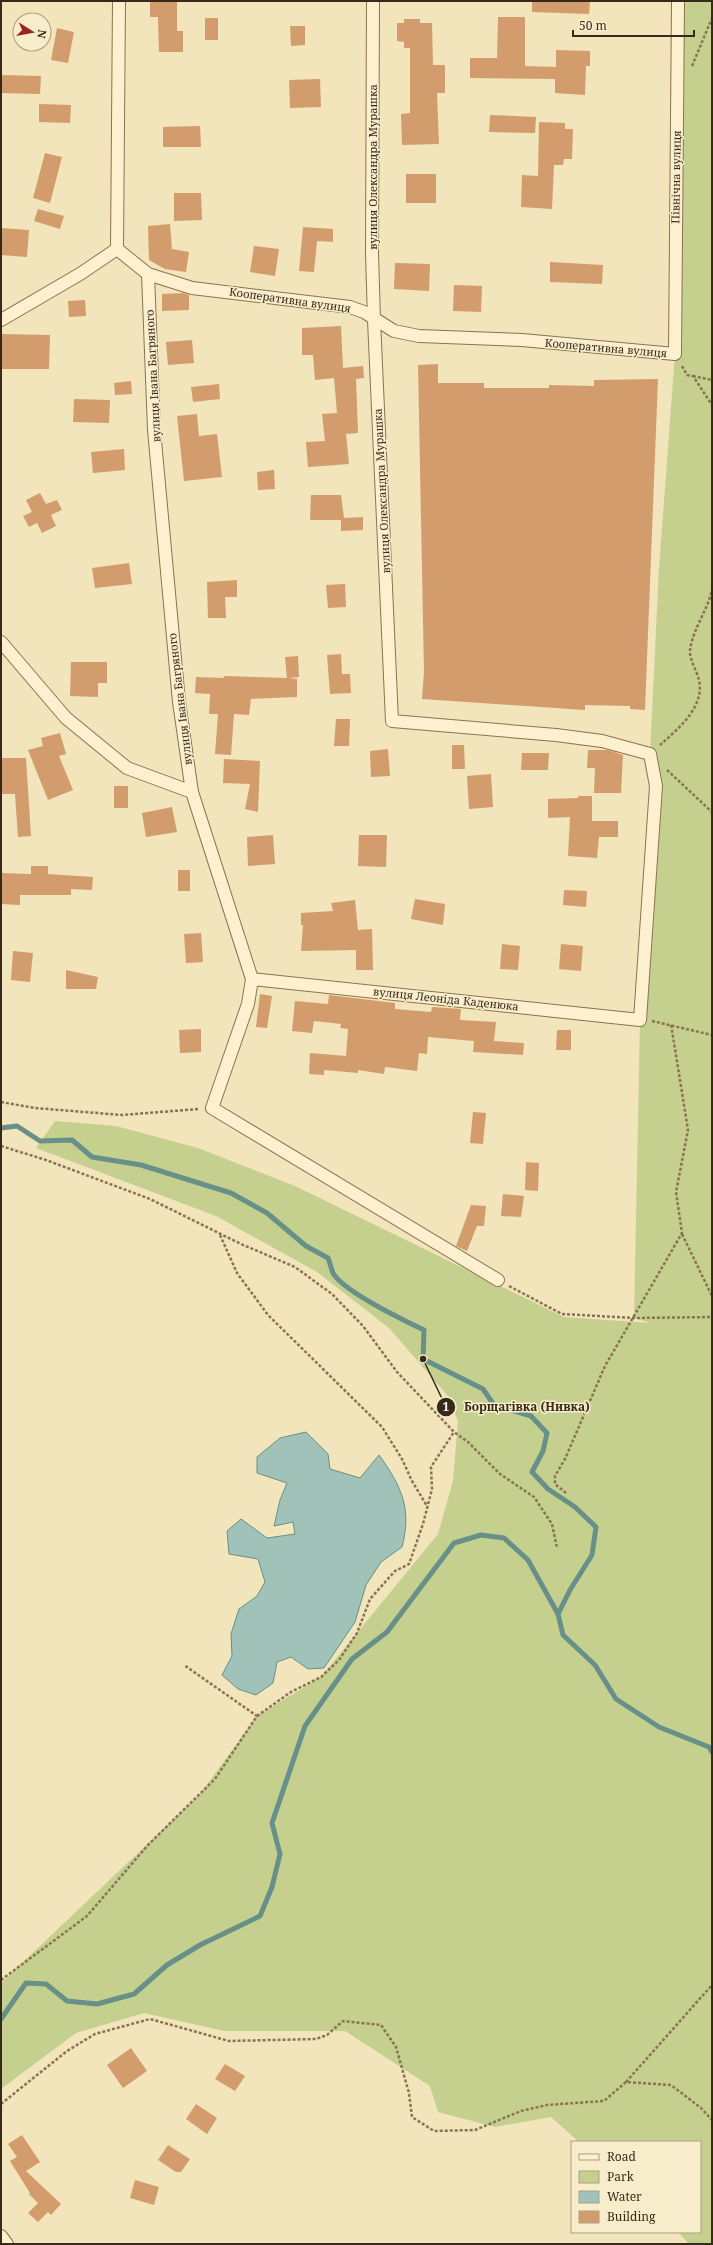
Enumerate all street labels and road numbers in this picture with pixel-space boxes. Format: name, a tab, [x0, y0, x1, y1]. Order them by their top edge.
street label: вулиця Олександра Мурашка	[365, 84, 380, 250]
street label: Північна вулиця	[667, 130, 684, 224]
street label: Кооперативна вулиця	[228, 284, 352, 315]
street label: вулиця Івана Багряного	[142, 309, 163, 443]
street label: Кооперативна вулиця	[544, 335, 668, 360]
street label: вулиця Олександра Мурашка	[370, 408, 393, 574]
street label: вулиця Івана Багряного	[164, 632, 195, 766]
street label: вулиця Леоніда Каденюка	[373, 983, 520, 1014]

